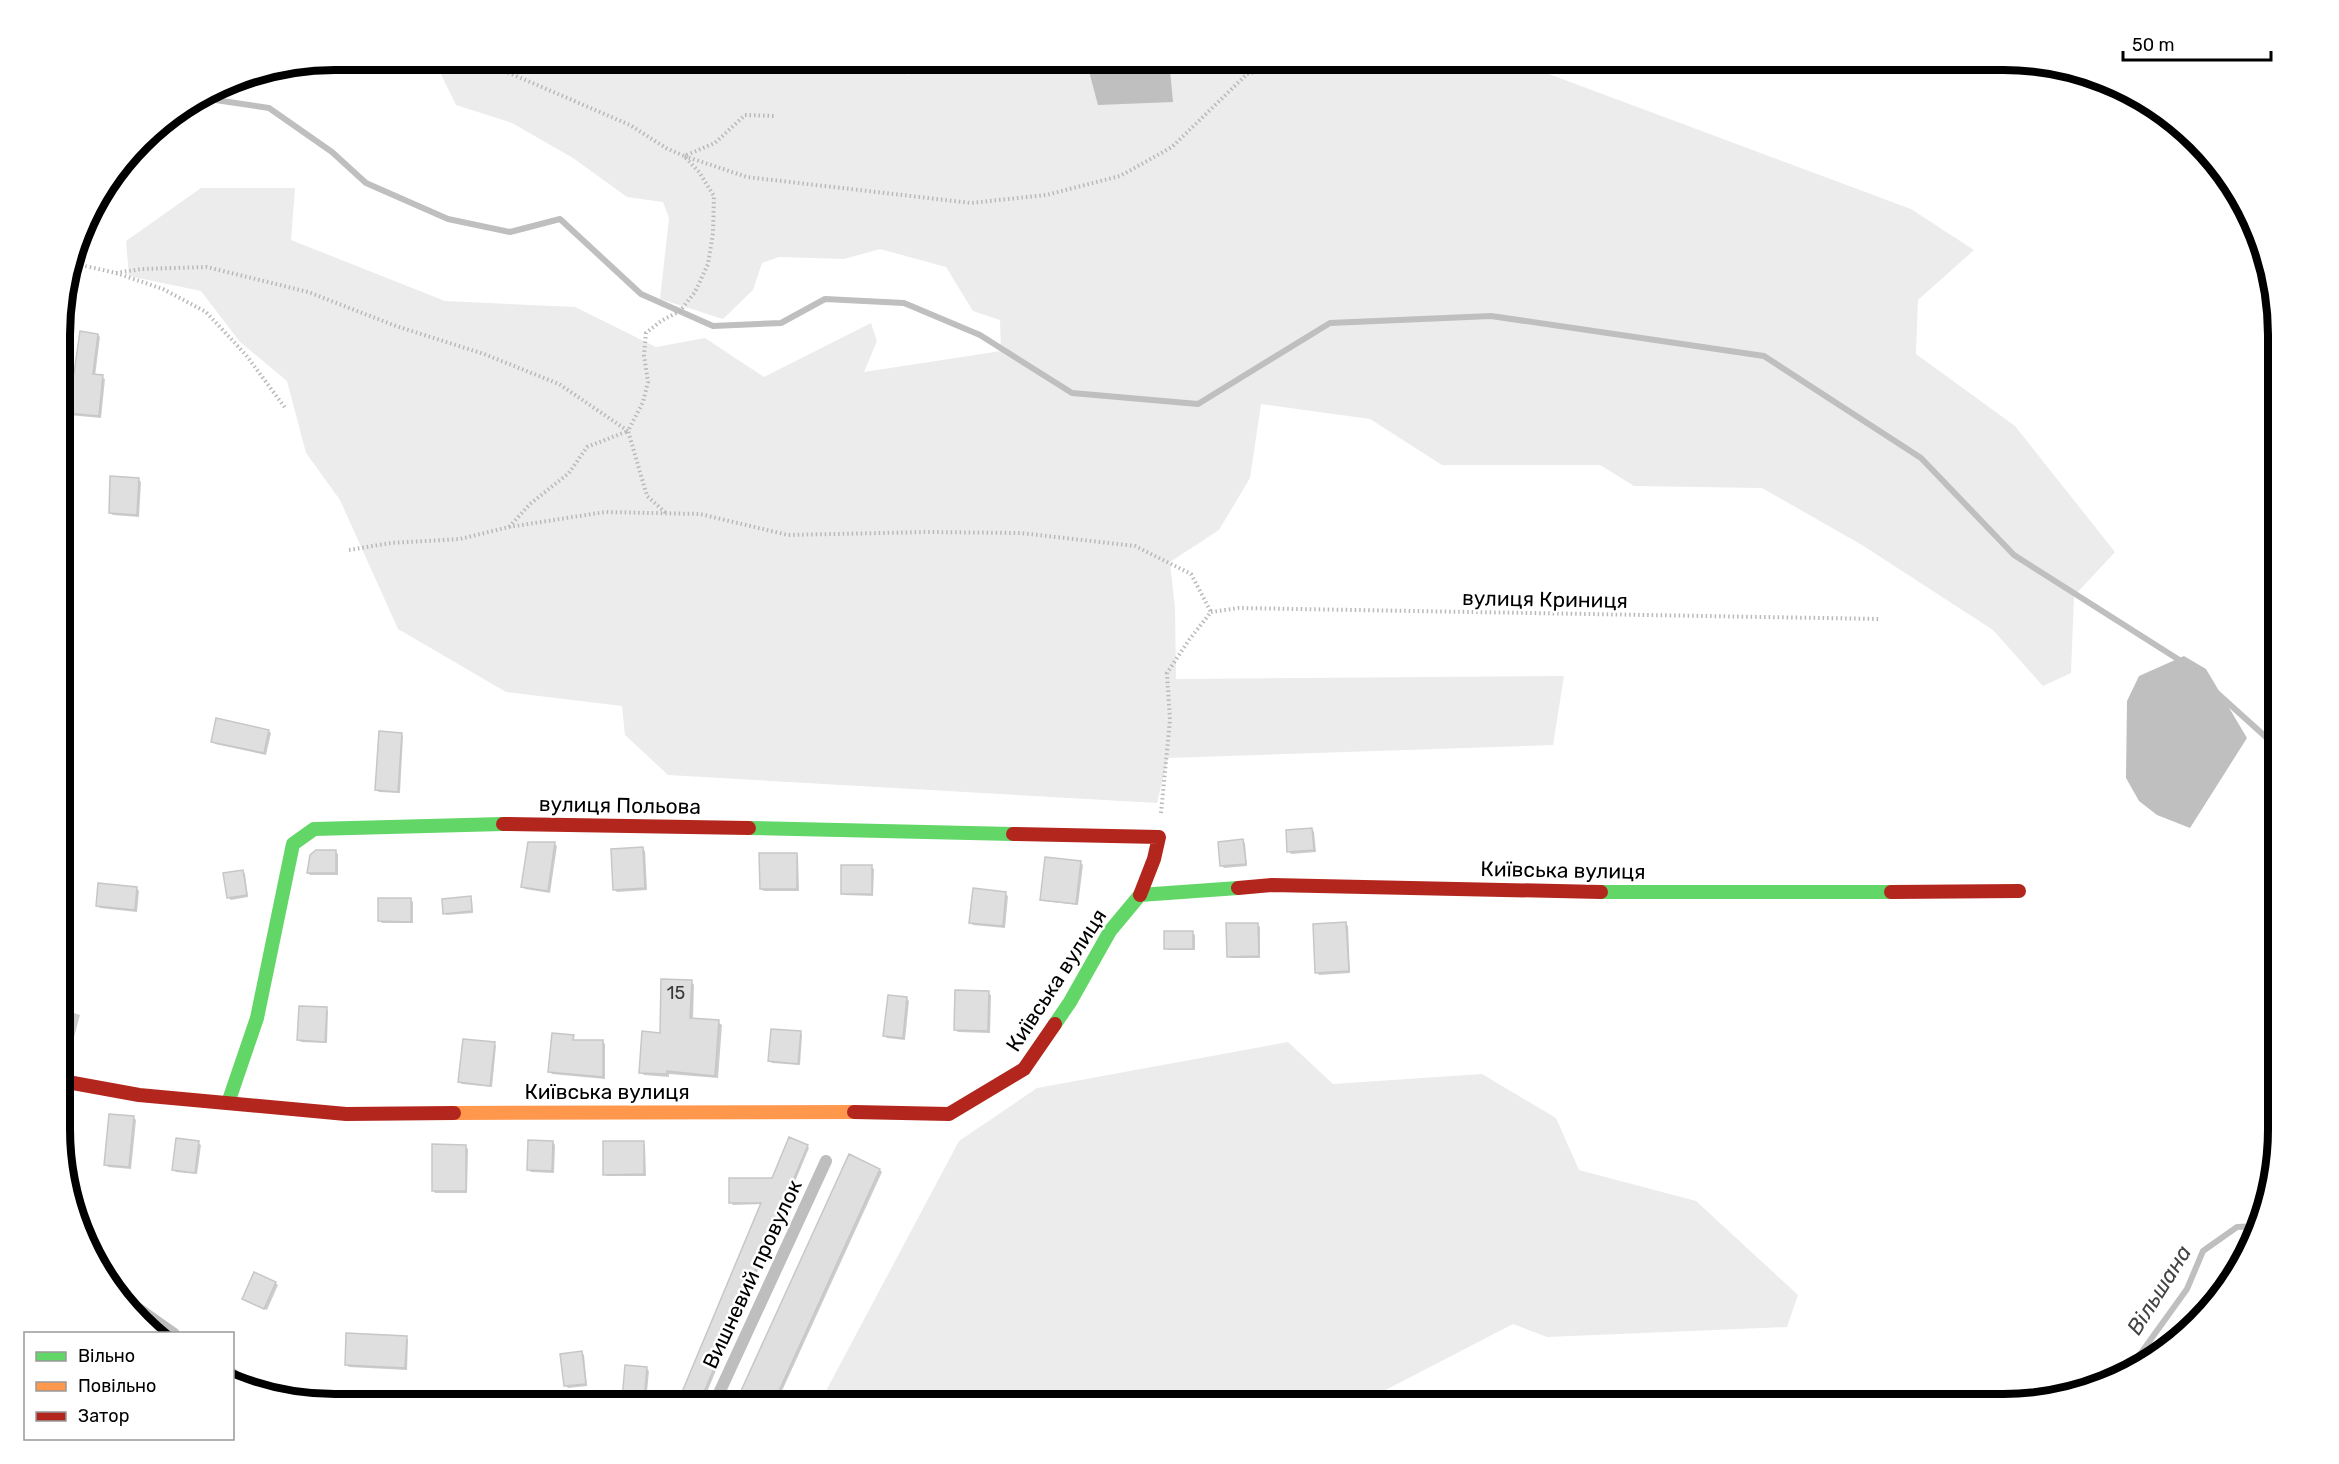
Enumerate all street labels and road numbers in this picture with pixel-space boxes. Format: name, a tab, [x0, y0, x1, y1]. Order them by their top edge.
street label: вулиця Криниця	[1462, 585, 1628, 613]
street label: вулиця Польова	[539, 791, 701, 819]
street label: Київська вулиця	[1480, 856, 1646, 884]
street label: Київська вулиця	[1001, 904, 1111, 1056]
street label: Київська вулиця	[524, 1079, 690, 1104]
street label: Вишневий провулок	[697, 1176, 807, 1372]

